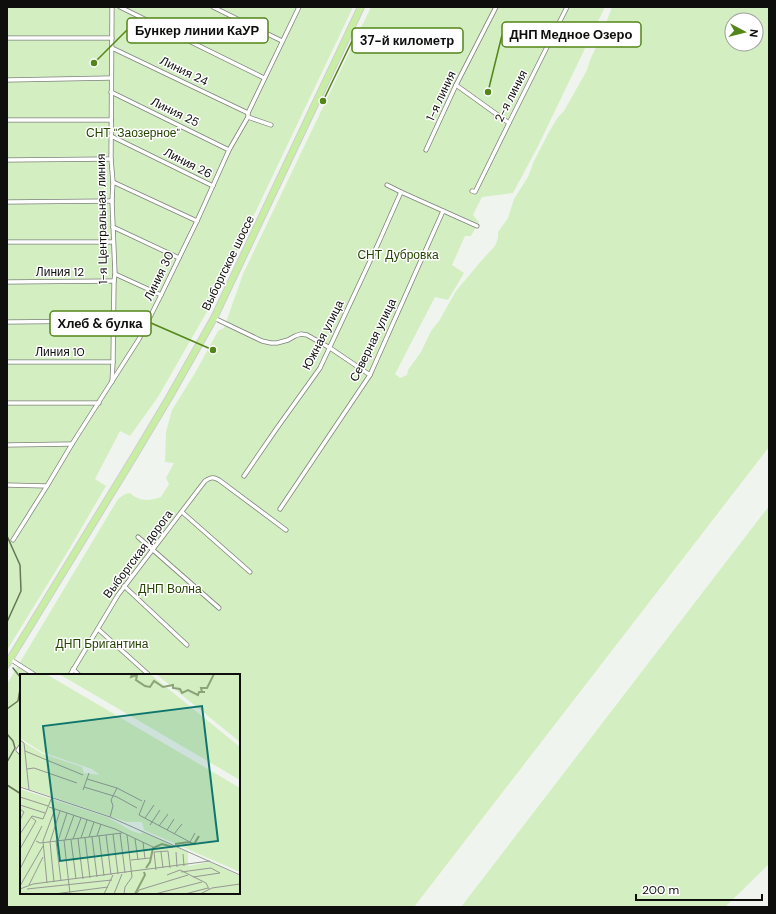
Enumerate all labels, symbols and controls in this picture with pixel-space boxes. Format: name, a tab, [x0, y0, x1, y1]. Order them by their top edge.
north arrow	[724, 12, 764, 52]
callout: Бункер линии КаУР	[127, 18, 268, 43]
text: Бункер линии КаУР	[135, 22, 259, 39]
callout: ДНП Медное Озеро	[502, 22, 641, 47]
text: ДНП Медное Озеро	[510, 26, 633, 43]
callout: 37-й километр	[352, 28, 463, 53]
text: N	[746, 28, 761, 38]
text: 37-й километр	[360, 32, 454, 49]
street label: Линия 24	[157, 53, 211, 89]
street label: 2-я линия	[491, 67, 531, 125]
street label: 1-я линия	[422, 68, 460, 124]
street label: Линия 25	[148, 93, 202, 131]
park label: СНТ "Заозерное"	[86, 125, 180, 141]
street label: Линия 26	[161, 144, 215, 182]
street label: 1-я Центральная линия	[93, 154, 111, 284]
street label: Выборгское шоссе	[198, 213, 258, 313]
park label: СНТ Дубровка	[357, 247, 439, 263]
street label: Линия 30	[140, 249, 178, 303]
street label: Линия 12	[36, 264, 84, 280]
street label: Северная улица	[346, 295, 400, 384]
street label: Южная улица	[299, 297, 348, 373]
callout: Хлеб & булка	[50, 311, 151, 336]
text: Хлеб & булка	[57, 315, 143, 332]
street label: Линия 10	[35, 344, 85, 360]
street label: Выборгская дорога	[100, 506, 177, 601]
park label: ДНП Волна	[138, 581, 202, 597]
park label: ДНП Бригантина	[56, 636, 149, 652]
inset map	[20, 674, 240, 894]
scale bar	[636, 876, 762, 902]
text: 200 m	[642, 882, 679, 898]

